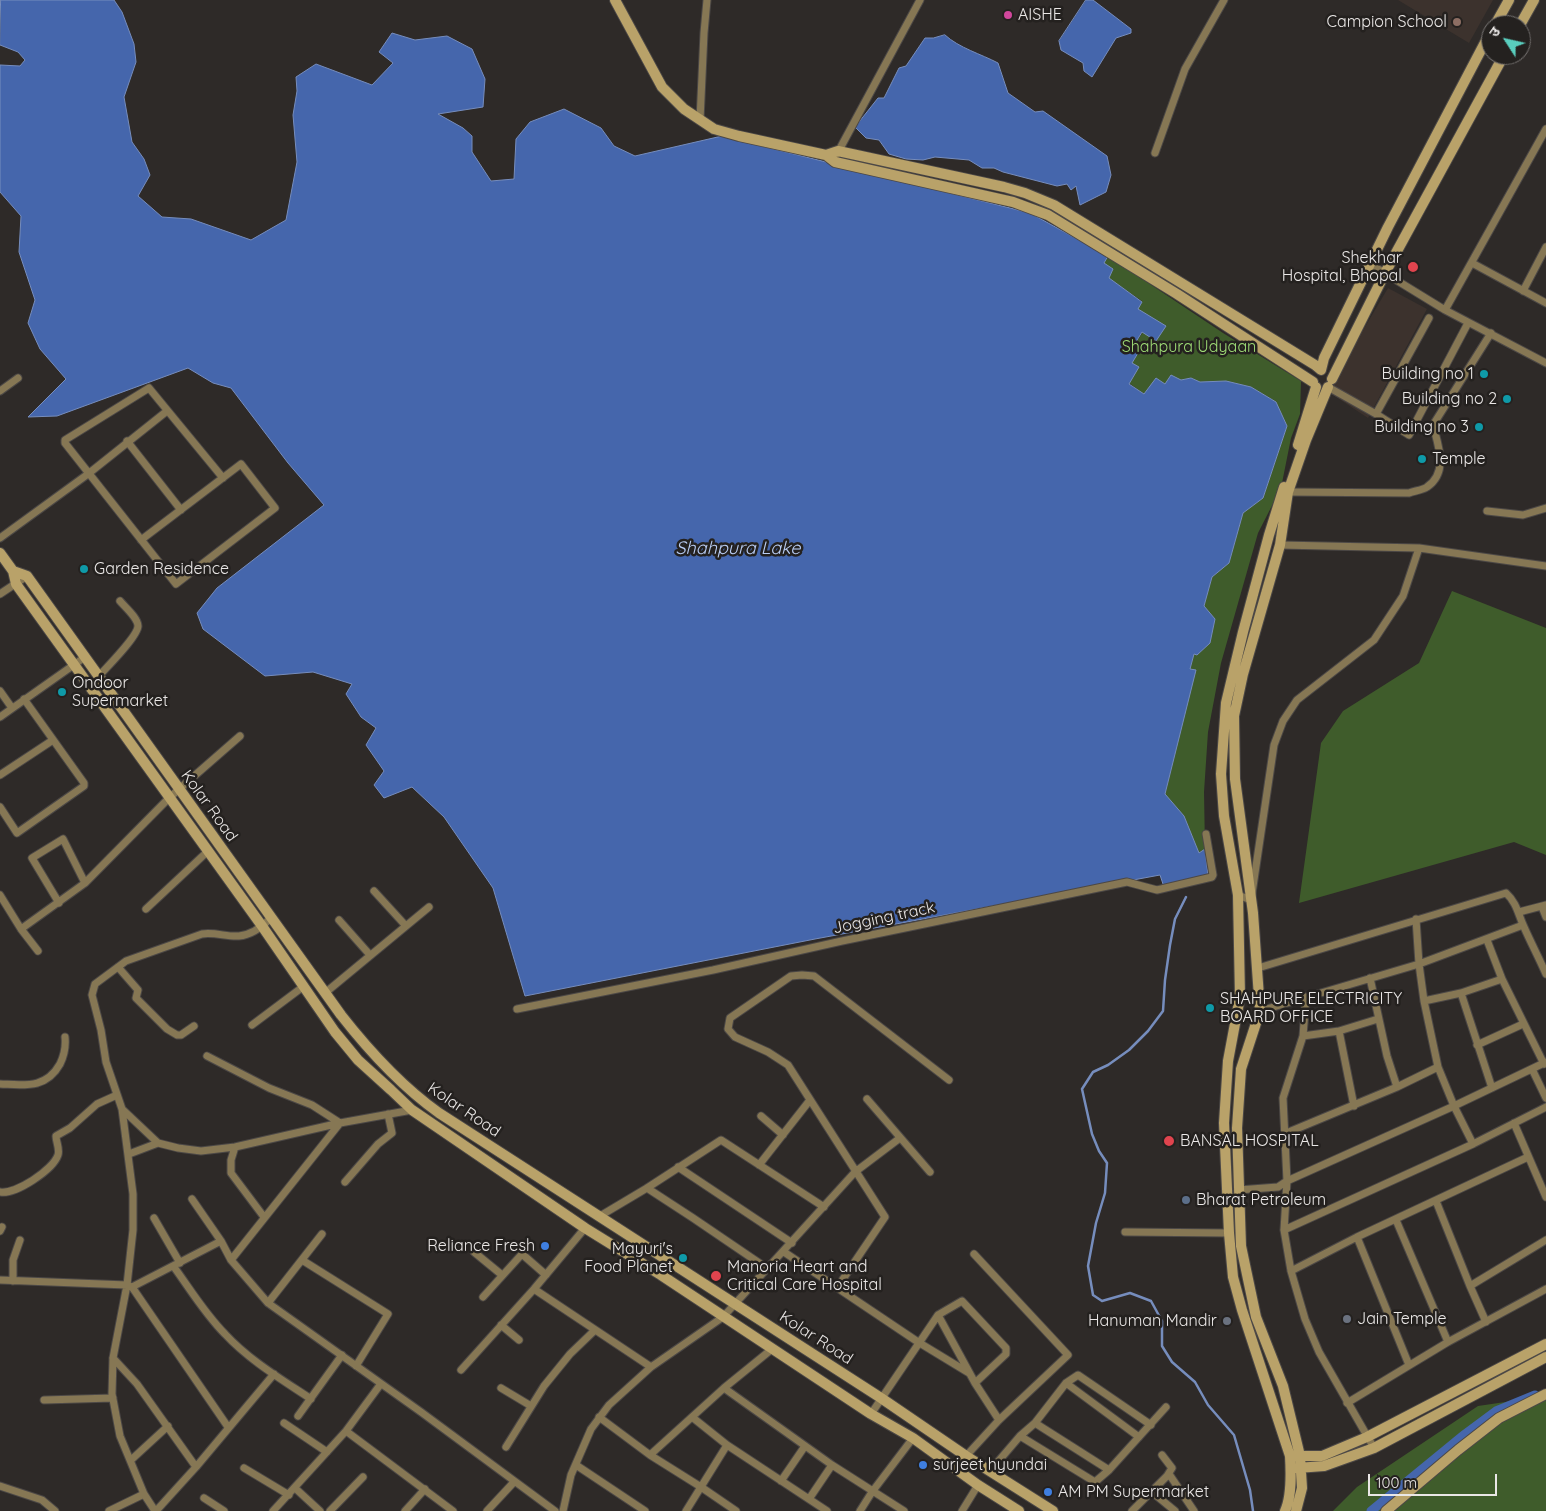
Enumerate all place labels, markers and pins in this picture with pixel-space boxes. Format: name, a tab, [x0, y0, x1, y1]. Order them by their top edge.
place label: AISHE	[1018, 5, 1062, 25]
marker: AISHE	[1002, 9, 1014, 21]
place label: Campion School	[1326, 12, 1447, 32]
marker: Campion School	[1451, 16, 1463, 28]
place label: Shekhar Hospital, Bhopal	[1282, 248, 1402, 286]
marker: Shekhar Hospital, Bhopal	[1406, 260, 1420, 274]
place label: Building no 1	[1382, 364, 1474, 384]
marker: Building no 1	[1478, 368, 1490, 380]
place label: Building no 2	[1402, 389, 1497, 409]
marker: Building no 2	[1501, 393, 1513, 405]
place label: Building no 3	[1374, 417, 1469, 437]
marker: Building no 3	[1473, 421, 1485, 433]
place label: Temple	[1432, 449, 1486, 469]
marker: Temple	[1416, 453, 1428, 465]
place label: Garden Residence	[94, 559, 229, 579]
marker: Garden Residence	[78, 563, 90, 575]
place label: Ondoor Supermarket	[72, 673, 168, 711]
marker: Ondoor Supermarket	[56, 686, 68, 698]
place label: SHAHPURE ELECTRICITY BOARD OFFICE	[1220, 989, 1402, 1027]
marker: SHAHPURE ELECTRICITY BOARD OFFICE	[1204, 1002, 1216, 1014]
place label: BANSAL HOSPITAL	[1180, 1131, 1319, 1151]
marker: BANSAL HOSPITAL	[1162, 1134, 1176, 1148]
place label: Bharat Petroleum	[1196, 1190, 1326, 1210]
marker: Bharat Petroleum	[1180, 1194, 1192, 1206]
place label: Reliance Fresh	[427, 1236, 535, 1256]
place label: Mayuri's Food Planet	[584, 1239, 673, 1277]
marker: Reliance Fresh	[539, 1240, 551, 1252]
marker: Mayuri's Food Planet	[677, 1252, 689, 1264]
place label: Manoria Heart and Critical Care Hospital	[727, 1257, 882, 1295]
marker: Manoria Heart and Critical Care Hospital	[709, 1269, 723, 1283]
place label: Jain Temple	[1357, 1309, 1447, 1329]
place label: Hanuman Mandir	[1088, 1311, 1217, 1331]
marker: Jain Temple	[1341, 1313, 1353, 1325]
marker: Hanuman Mandir	[1221, 1315, 1233, 1327]
place label: surjeet hyundai	[933, 1455, 1047, 1475]
marker: surjeet hyundai	[917, 1459, 929, 1471]
place label: AM PM Supermarket	[1058, 1482, 1209, 1502]
marker: AM PM Supermarket	[1042, 1486, 1054, 1498]

